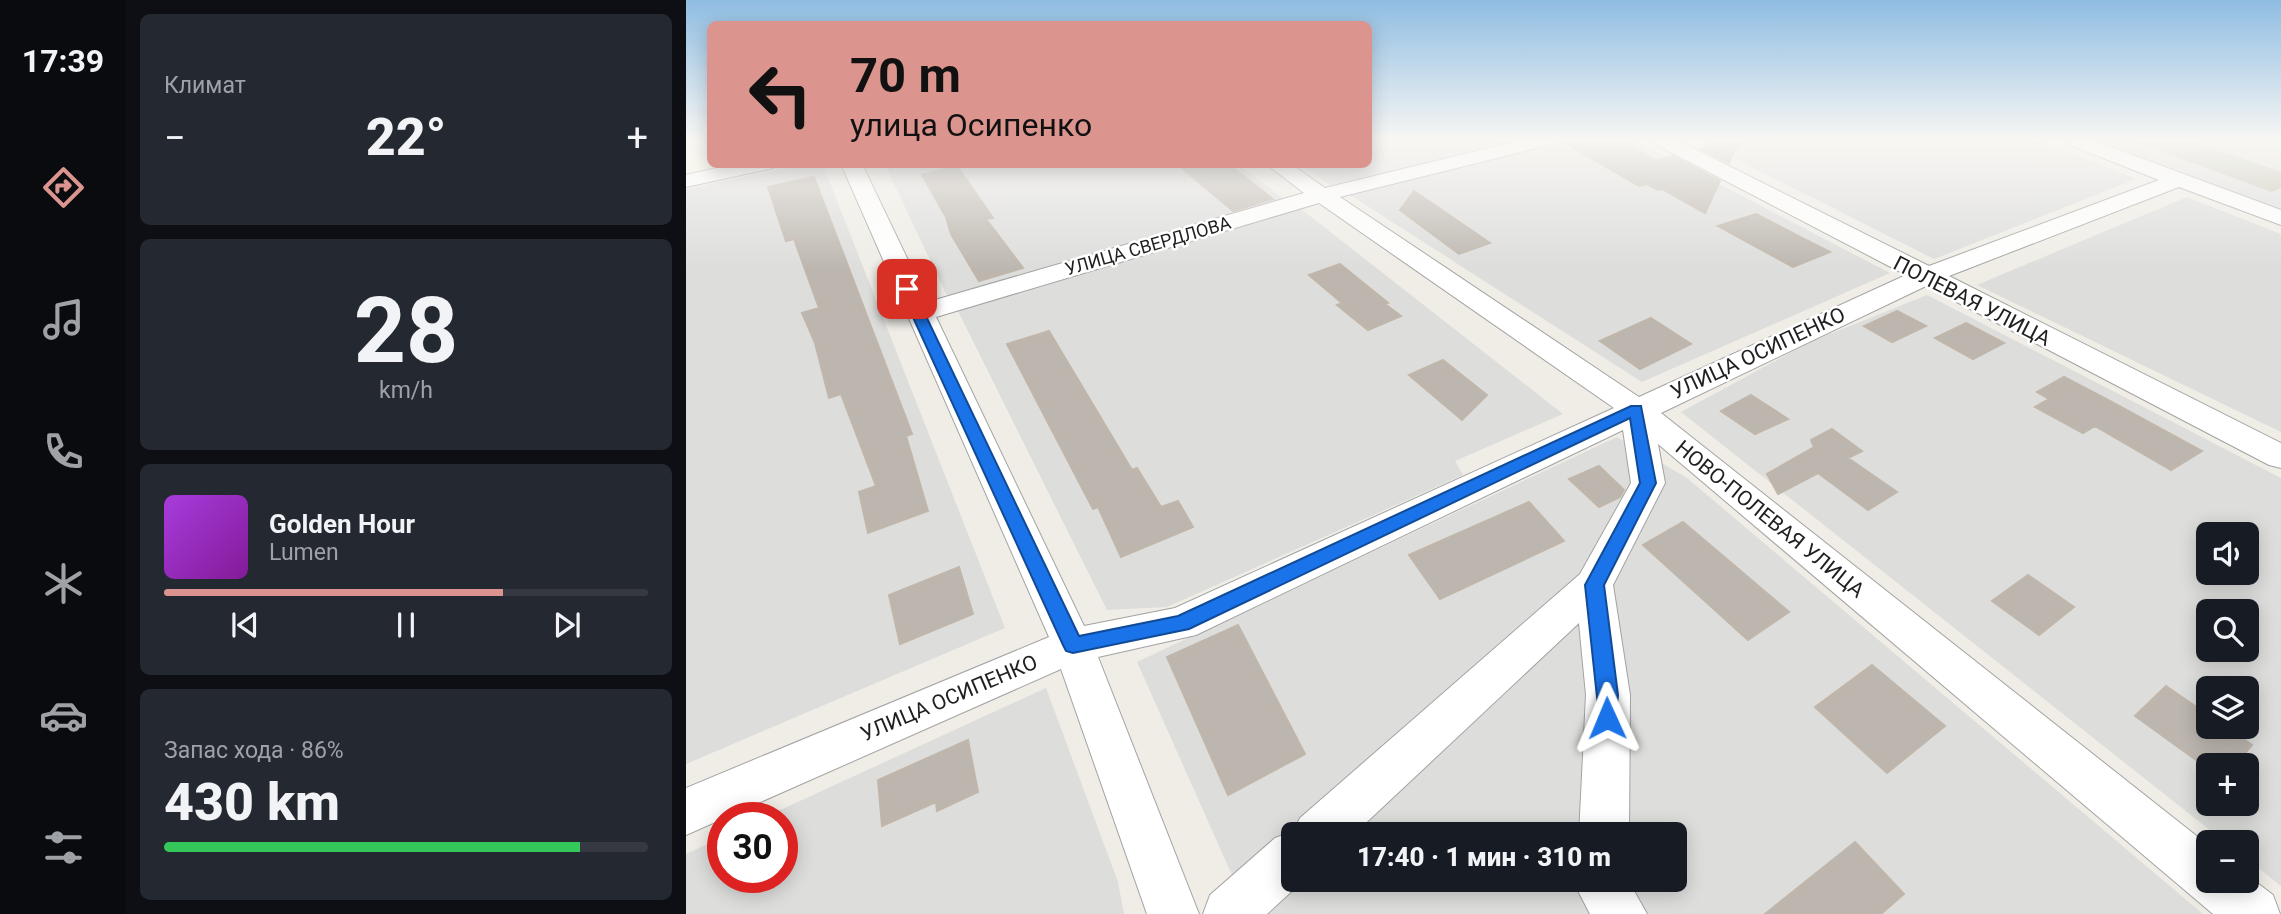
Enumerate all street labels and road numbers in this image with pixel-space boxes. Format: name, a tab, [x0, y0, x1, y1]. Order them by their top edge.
street label: УЛИЦА СВЕРДЛОВА	[1063, 212, 1233, 279]
street label: ПОЛЕВАЯ УЛИЦА	[1889, 251, 2055, 351]
street label: УЛИЦА ОСИПЕНКО	[1667, 302, 1849, 404]
street label: НОВО-ПОЛЕВАЯ УЛИЦА	[1671, 435, 1869, 603]
street label: УЛИЦА ОСИПЕНКО	[857, 650, 1041, 746]

